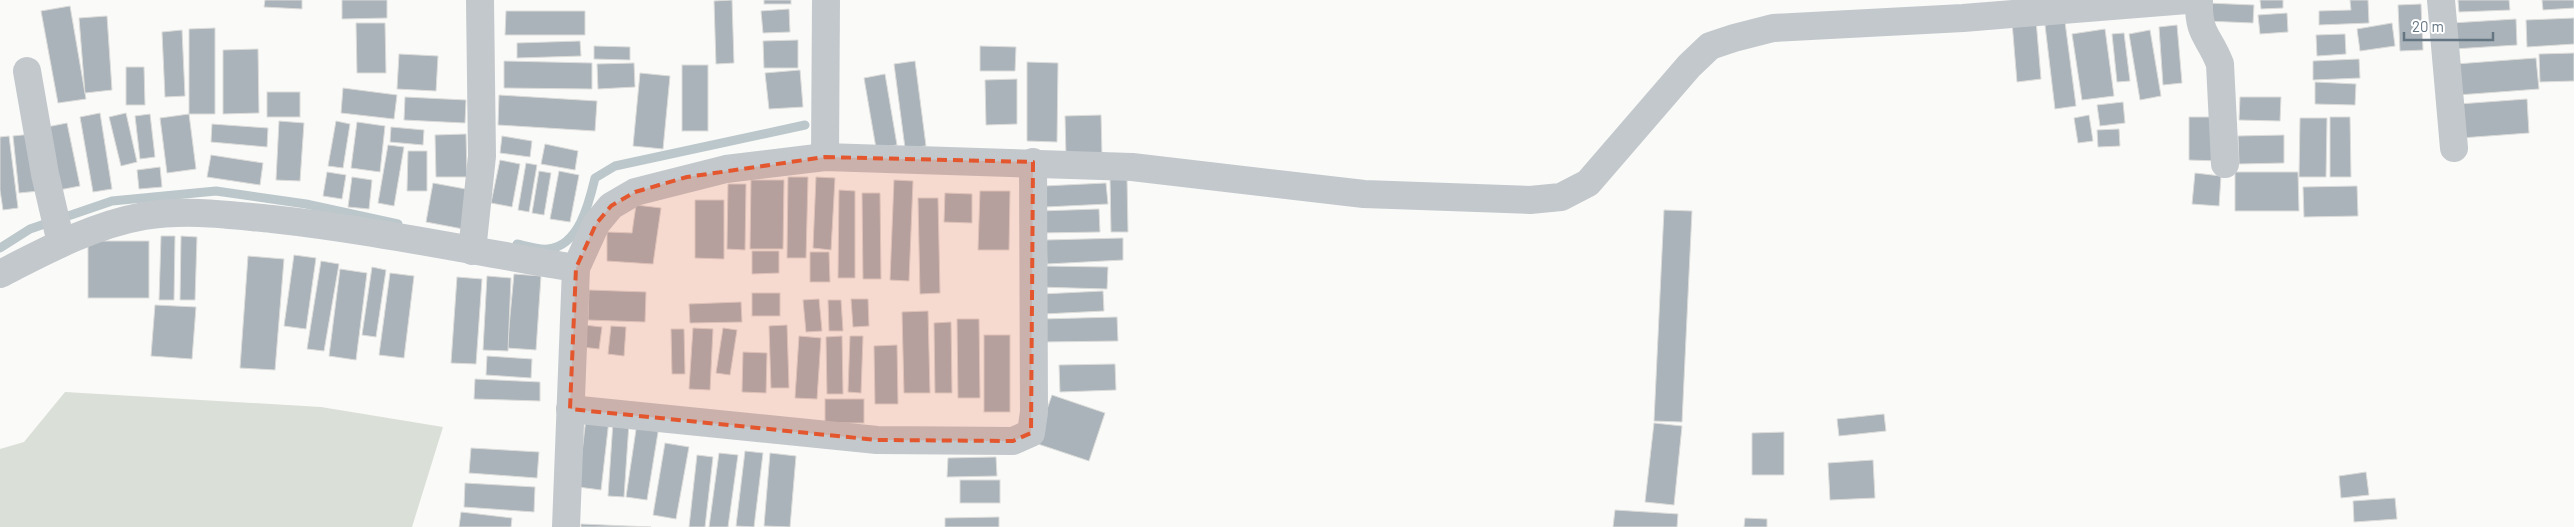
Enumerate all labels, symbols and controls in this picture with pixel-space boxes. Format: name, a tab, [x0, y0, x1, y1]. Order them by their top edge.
scale bar	[2404, 10, 2493, 42]
text: 20 m	[2412, 17, 2444, 35]

